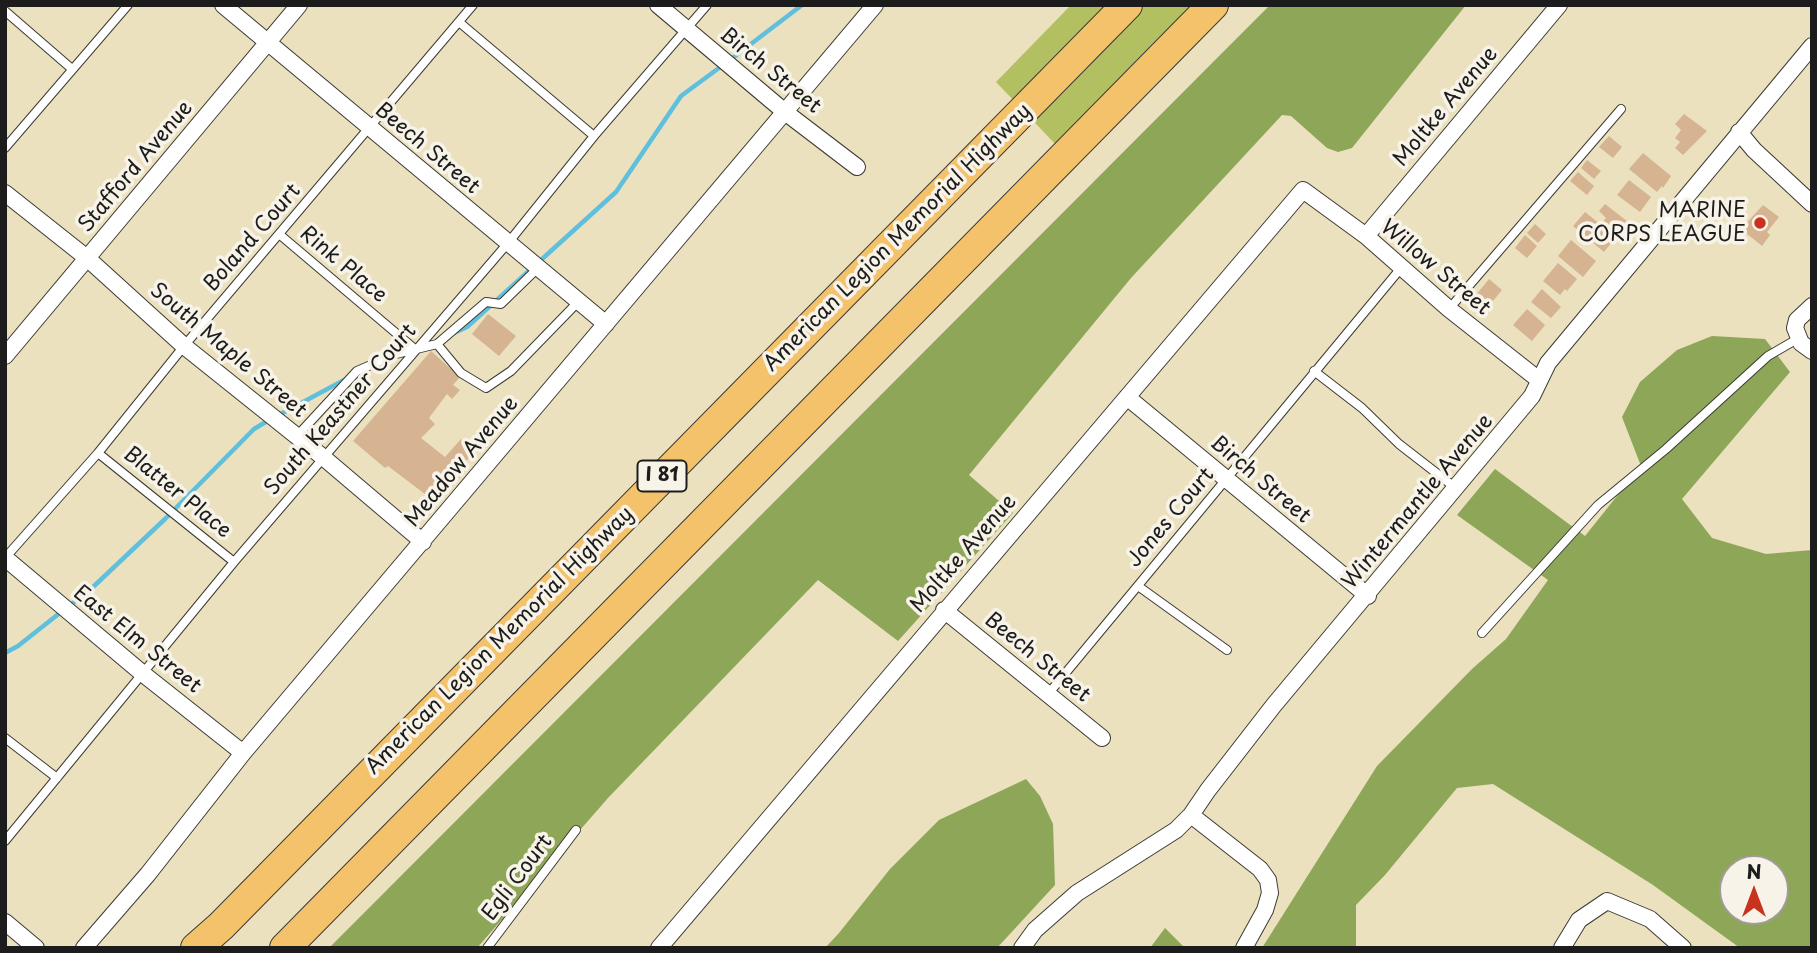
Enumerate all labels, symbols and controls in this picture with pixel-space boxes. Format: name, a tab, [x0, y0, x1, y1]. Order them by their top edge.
street label: Birch Street	[714, 22, 826, 120]
street label: Moltke Avenue	[1389, 42, 1503, 172]
street label: Stafford Avenue	[74, 96, 198, 238]
street label: Beech Street	[370, 98, 484, 200]
street label: American Legion Memorial Highway	[759, 99, 1037, 377]
street label: Boland Court	[199, 179, 307, 297]
place label: MARINE CORPS LEAGUE	[1578, 198, 1746, 248]
street label: Willow Street	[1375, 215, 1495, 321]
marker: MARINE CORPS LEAGUE	[1752, 215, 1768, 231]
street label: Rink Place	[294, 221, 392, 309]
street label: South Maple Street	[145, 278, 311, 424]
street label: South Keastner Court	[260, 319, 422, 501]
street label: Meadow Avenue	[400, 392, 524, 532]
street label: Wintermantle Avenue	[1338, 410, 1498, 594]
street label: Birch Street	[1205, 431, 1315, 529]
street label: Blatter Place	[118, 442, 236, 544]
road number: I 81	[638, 461, 686, 491]
street label: Jones Court	[1122, 463, 1220, 573]
street label: Moltke Avenue	[906, 490, 1022, 618]
street label: American Legion Memorial Highway	[361, 502, 639, 780]
street label: East Elm Street	[68, 581, 206, 699]
street label: Beech Street	[979, 608, 1095, 708]
street label: Egli Court	[478, 830, 558, 926]
north arrow	[1719, 855, 1789, 925]
text: N	[1746, 857, 1762, 885]

